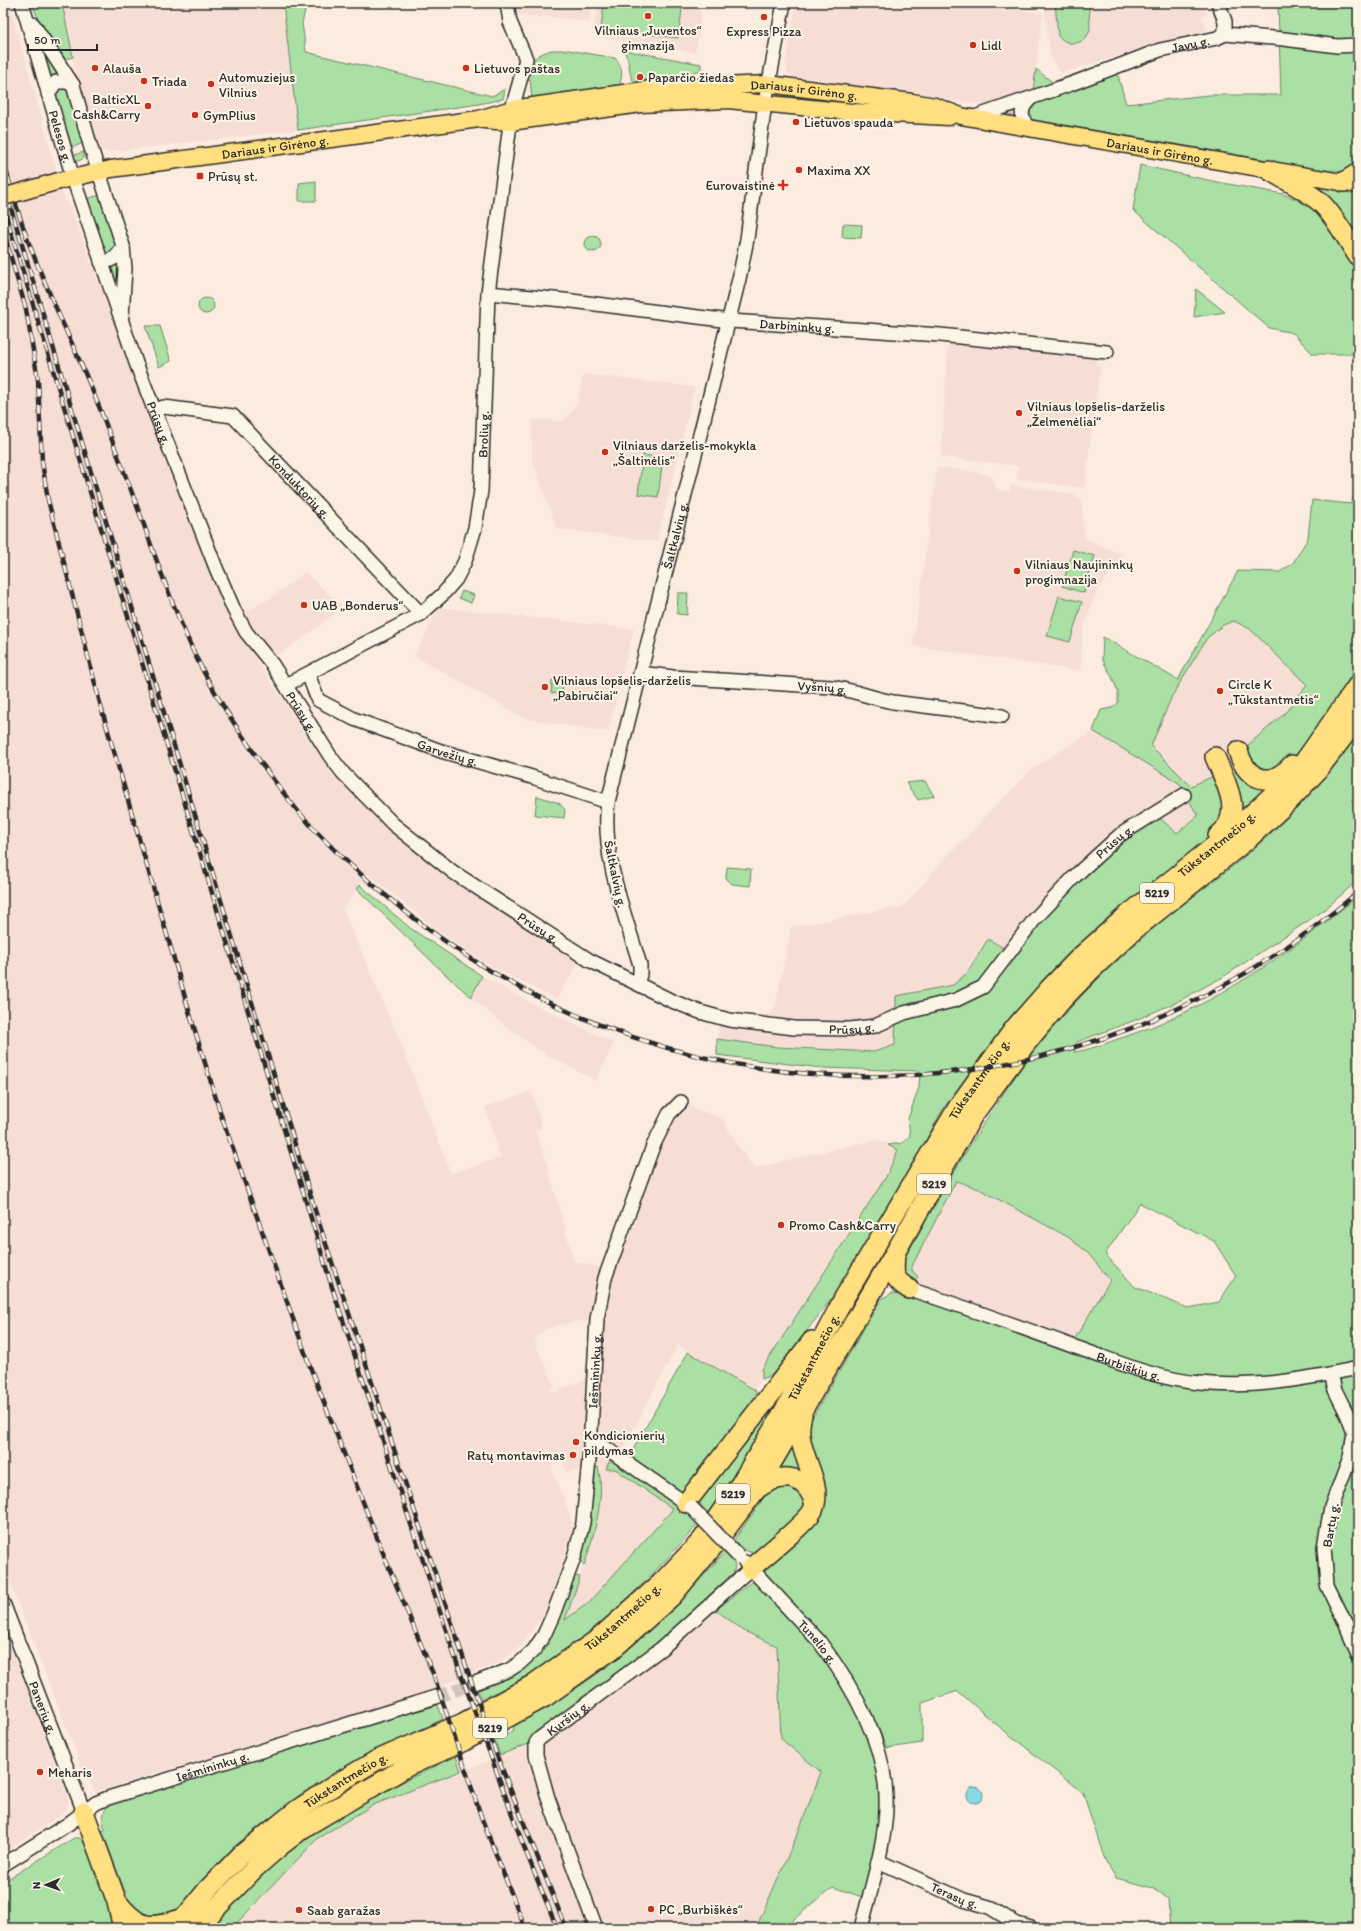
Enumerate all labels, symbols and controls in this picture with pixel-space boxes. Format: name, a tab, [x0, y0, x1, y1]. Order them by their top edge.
marker: Vilniaus „Juventos“ gimnazija	[643, 11, 653, 21]
marker: Express Pizza	[759, 12, 769, 22]
place label: Vilniaus „Juventos“ gimnazija	[594, 23, 702, 53]
place label: Express Pizza	[726, 24, 802, 39]
scale bar	[28, 26, 97, 52]
text: 50 m	[34, 33, 60, 47]
street label: Javų g.	[1170, 33, 1211, 55]
place label: Lidl	[981, 38, 1002, 53]
marker: Lidl	[968, 40, 978, 50]
place label: Alauša	[103, 61, 142, 76]
place label: Lietuvos paštas	[474, 61, 560, 76]
marker: Alauša	[90, 63, 100, 73]
marker: Lietuvos paštas	[461, 63, 471, 73]
place label: Automuziejus Vilnius	[219, 70, 296, 100]
place label: Paparčio žiedas	[648, 70, 735, 85]
marker: Paparčio žiedas	[635, 72, 645, 82]
place label: Triada	[152, 74, 187, 89]
marker: Triada	[139, 76, 149, 86]
street label: Dariaus ir Girėno g.	[750, 77, 858, 103]
marker: Automuziejus Vilnius	[206, 79, 216, 89]
place label: BalticXL Cash&Carry	[73, 92, 140, 122]
marker: BalticXL Cash&Carry	[143, 101, 153, 111]
street label: Pelesos g.	[46, 108, 75, 165]
place label: GymPlius	[203, 108, 256, 123]
marker: GymPlius	[190, 110, 200, 120]
place label: Lietuvos spauda	[804, 115, 894, 130]
marker: Lietuvos spauda	[791, 117, 801, 127]
street label: Dariaus ir Girėno g.	[221, 132, 330, 162]
street label: Dariaus ir Girėno g.	[1105, 135, 1214, 168]
place label: Maxima XX	[807, 163, 870, 178]
marker: Maxima XX	[794, 165, 804, 175]
place label: Prūsų st.	[208, 169, 258, 184]
marker: Prūsų st.	[195, 171, 205, 181]
place label: Eurovaistinė	[706, 178, 775, 193]
marker: Eurovaistinė	[778, 180, 788, 190]
street label: Darbininkų g.	[759, 316, 835, 336]
street label: Prūsų g.	[144, 399, 174, 447]
place label: Vilniaus lopšelis-darželis „Želmenėliai“	[1027, 399, 1165, 429]
marker: Vilniaus lopšelis-darželis „Želmenėliai“	[1014, 408, 1024, 418]
street label: Brolių g.	[475, 410, 492, 458]
place label: Vilniaus darželis-mokykla „Šaltinėlis“	[613, 438, 757, 468]
marker: Vilniaus darželis-mokykla „Šaltinėlis“	[600, 447, 610, 457]
street label: Konduktorių g.	[265, 451, 333, 522]
street label: Šaltkalvių g.	[660, 500, 691, 571]
place label: Vilniaus Naujininkų progimnazija	[1025, 557, 1133, 587]
marker: Vilniaus Naujininkų progimnazija	[1012, 566, 1022, 576]
place label: UAB „Bonderus“	[312, 598, 404, 613]
marker: UAB „Bonderus“	[299, 600, 309, 610]
place label: Vilniaus lopšelis-darželis „Pabiručiai“	[553, 673, 691, 703]
place label: Circle K „Tūkstantmetis“	[1228, 677, 1319, 707]
street label: Vyšnių g.	[797, 678, 849, 698]
marker: Vilniaus lopšelis-darželis „Pabiručiai“	[540, 682, 550, 692]
marker: Circle K „Tūkstantmetis“	[1215, 686, 1225, 696]
street label: Prūsų g.	[283, 689, 320, 735]
street label: Garvežių g.	[415, 736, 479, 769]
street label: Tūkstantmečio g.	[1175, 808, 1259, 880]
street label: Prūsų g.	[1092, 821, 1137, 862]
street label: Šaltkalvių g.	[601, 839, 630, 909]
road number: 5219	[1140, 883, 1174, 903]
street label: Prūsų g.	[515, 909, 561, 946]
street label: Prūsų g.	[829, 1019, 875, 1037]
street label: Tūkstantmečio g.	[946, 1035, 1013, 1122]
road number: 5219	[917, 1174, 951, 1194]
place label: Promo Cash&Carry	[789, 1218, 896, 1233]
marker: Promo Cash&Carry	[776, 1220, 786, 1230]
street label: Tūkstantmečio g.	[785, 1311, 843, 1403]
street label: Iešmininkų g.	[585, 1333, 604, 1409]
street label: Burbiškių g.	[1094, 1348, 1162, 1384]
place label: Kondicionierių pildymas	[584, 1428, 665, 1458]
marker: Kondicionierių pildymas	[571, 1437, 581, 1447]
place label: Ratų montavimas	[467, 1448, 565, 1463]
marker: Ratų montavimas	[568, 1450, 578, 1460]
road number: 5219	[716, 1484, 750, 1504]
street label: Bartų g.	[1319, 1502, 1342, 1549]
street label: Tūkstantmečio g.	[582, 1580, 664, 1654]
street label: Tunelio g.	[795, 1616, 840, 1667]
street label: Panerių g.	[26, 1679, 60, 1736]
street label: Kuršių g.	[544, 1697, 592, 1739]
road number: 5219	[473, 1718, 507, 1738]
street label: Iešmininkų g.	[174, 1748, 251, 1785]
street label: Tūkstantmečio g.	[301, 1749, 390, 1812]
place label: Meharis	[48, 1765, 92, 1780]
marker: Meharis	[35, 1767, 45, 1777]
north arrow	[26, 1865, 66, 1905]
street label: Terasų g.	[929, 1879, 980, 1912]
text: N	[30, 1881, 43, 1889]
place label: PC „Burbiškės“	[659, 1902, 743, 1917]
place label: Saab garažas	[307, 1903, 381, 1918]
marker: PC „Burbiškės“	[646, 1904, 656, 1914]
marker: Saab garažas	[294, 1905, 304, 1915]

